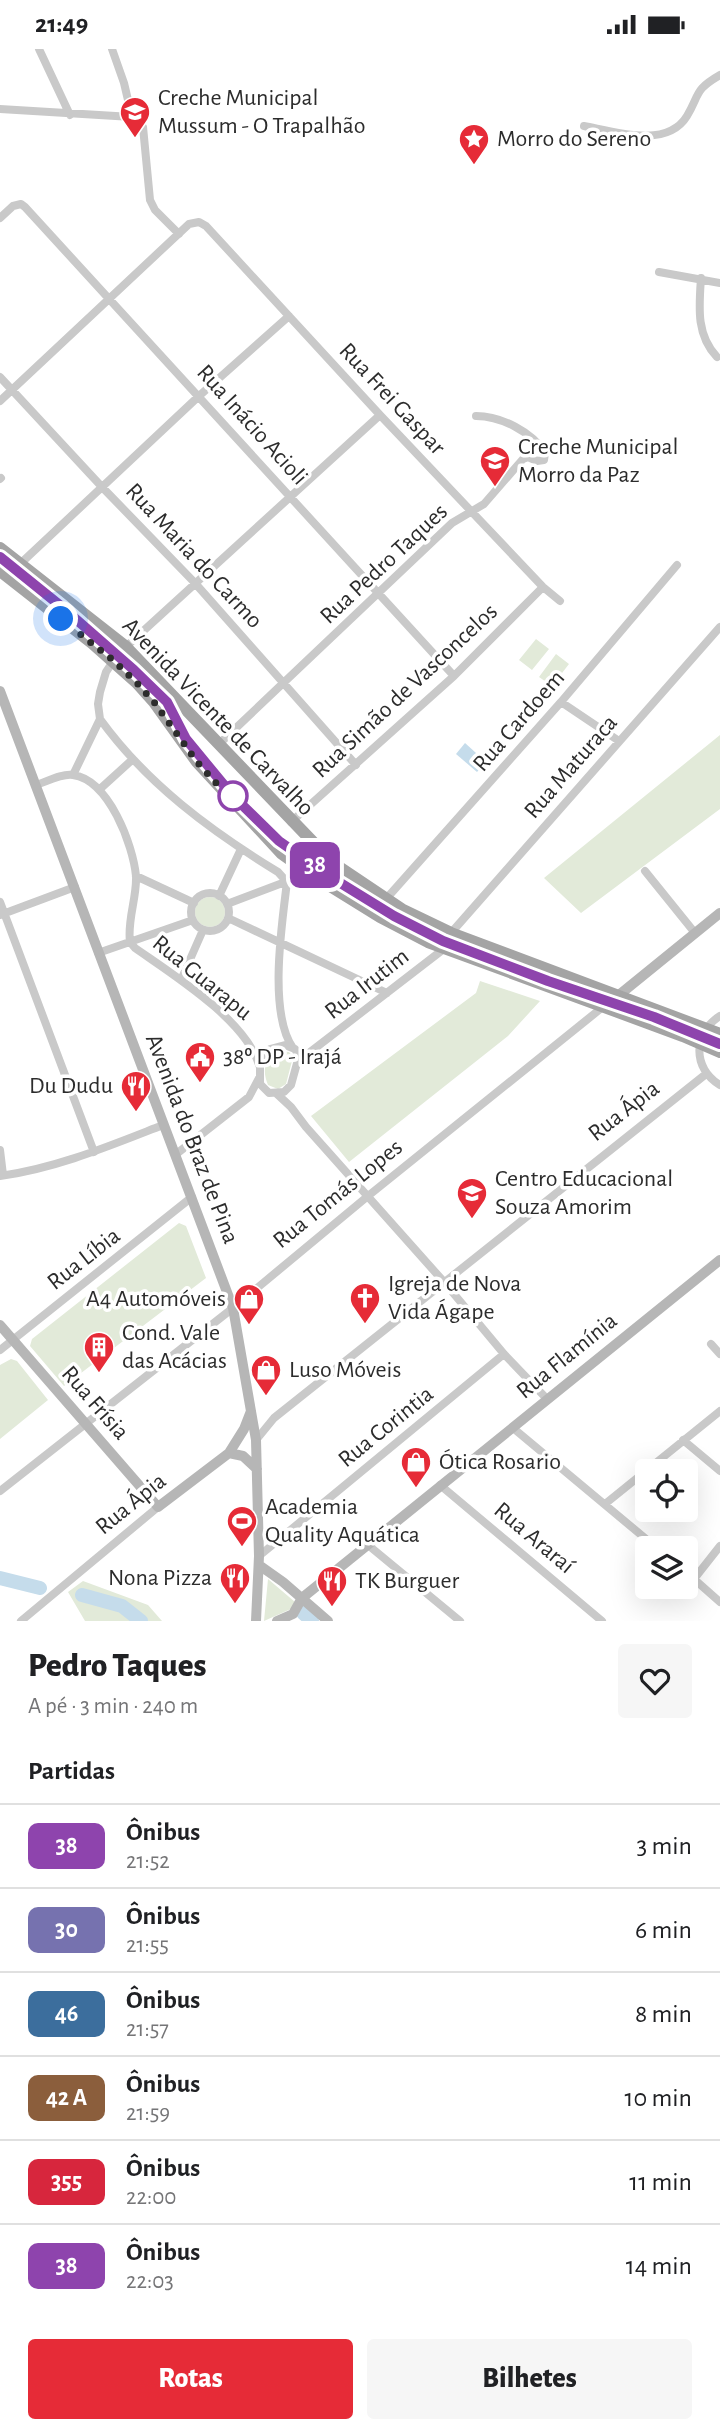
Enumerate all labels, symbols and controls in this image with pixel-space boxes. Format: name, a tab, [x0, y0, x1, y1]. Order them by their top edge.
text: 21:49	[35, 11, 88, 37]
place label: Creche Municipal Mussum - O Trapalhão	[158, 86, 366, 138]
school or university icon: Creche Municipal Mussum - O Trapalhão	[118, 95, 152, 139]
place icon: Morro do Sereno	[457, 122, 491, 166]
place label: Morro do Sereno	[497, 127, 651, 151]
street label: Rua Frei Gaspar	[334, 338, 450, 460]
street label: Rua Inácio Acioli	[192, 360, 312, 490]
place label: Creche Municipal Morro da Paz	[518, 435, 678, 487]
school or university icon: Creche Municipal Morro da Paz	[478, 444, 512, 488]
street label: Rua Maria do Carmo	[121, 479, 267, 633]
street label: Rua Pedro Taques	[316, 499, 452, 629]
street label: Rua Simão de Vasconcelos	[308, 599, 502, 783]
your location	[43, 601, 78, 636]
street label: Avenida Vicente de Carvalho	[118, 614, 318, 820]
street label: Rua Cardoem	[469, 666, 569, 776]
street label: Rua Maturaca	[520, 711, 622, 823]
unlabelled marker	[218, 781, 248, 811]
line badge: 38	[284, 842, 346, 888]
text: 38	[304, 853, 326, 877]
street label: Rua Guarapu	[148, 931, 256, 1025]
street label: Rua Irutim	[321, 944, 413, 1024]
street label: Avenida do Braz de Pina	[141, 1031, 243, 1247]
public building icon: 38º DP - Irajá	[183, 1040, 217, 1084]
place label: 38º DP - Irajá	[223, 1045, 342, 1069]
restaurant icon: Du Dudu	[119, 1069, 153, 1113]
place label: Du Dudu	[29, 1074, 113, 1098]
street label: Rua Ápia	[583, 1075, 664, 1146]
street label: Rua Tomás Lopes	[269, 1135, 407, 1253]
place label: Centro Educacional Souza Amorim	[495, 1167, 673, 1219]
school or university icon: Centro Educacional Souza Amorim	[455, 1176, 489, 1220]
street label: Rua Líbia	[43, 1223, 125, 1295]
place label: Igreja de Nova Vida Ágape	[388, 1272, 521, 1324]
church icon: Igreja de Nova Vida Ágape	[348, 1281, 382, 1325]
shop icon: A4 Automóveis	[232, 1282, 266, 1326]
place label: A4 Automóveis	[86, 1287, 226, 1311]
street label: Rua Flamínia	[512, 1308, 622, 1404]
place label: Cond. Vale das Acácias	[122, 1321, 227, 1373]
building icon: Cond. Vale das Acácias	[82, 1330, 116, 1374]
shop icon: Luso Móveis	[249, 1353, 283, 1397]
place label: Luso Móveis	[289, 1358, 401, 1382]
street label: Rua Frísia	[57, 1362, 133, 1444]
street label: Rua Corintia	[334, 1382, 438, 1472]
shop icon: Ótica Rosario	[399, 1445, 433, 1489]
place label: Ótica Rosario	[439, 1448, 561, 1474]
map controls	[635, 1459, 698, 1599]
button: locate	[635, 1459, 698, 1522]
street label: Rua Ápia	[90, 1467, 171, 1539]
place label: Academia Quality Aquática	[265, 1495, 420, 1547]
street label: Rua Araraí	[489, 1498, 579, 1578]
sports icon: Academia Quality Aquática	[225, 1504, 259, 1548]
button: layers	[635, 1536, 698, 1599]
restaurant icon: Nona Pizza	[218, 1561, 252, 1605]
restaurant icon: TK Burguer	[315, 1564, 349, 1608]
place label: Nona Pizza	[108, 1566, 212, 1590]
place label: TK Burguer	[355, 1569, 459, 1593]
button: heart	[618, 1644, 692, 1718]
text: Pedro Taques	[28, 1650, 206, 1683]
text: A pé · 3 min · 240 m	[28, 1695, 198, 1718]
text: Partidas	[28, 1758, 115, 1784]
text: Ônibus	[126, 1819, 200, 1845]
text: 3 min	[636, 1833, 692, 1859]
text: 38	[55, 1834, 78, 1858]
text: 21:52	[126, 1850, 170, 1873]
text: Ônibus	[126, 1903, 200, 1929]
text: 6 min	[635, 1917, 692, 1943]
text: 30	[55, 1918, 78, 1942]
text: 21:55	[126, 1934, 169, 1957]
text: Ônibus	[126, 1987, 200, 2013]
text: 8 min	[635, 2001, 692, 2027]
text: 46	[55, 2002, 78, 2026]
text: 21:57	[126, 2018, 169, 2041]
text: Ônibus	[126, 2071, 200, 2097]
text: 10 min	[625, 2085, 692, 2111]
text: 42 A	[46, 2086, 87, 2110]
text: 21:59	[126, 2102, 170, 2125]
text: Ônibus	[126, 2155, 200, 2181]
text: 11 min	[629, 2169, 692, 2195]
text: 355	[51, 2170, 82, 2194]
text: 22:00	[126, 2186, 177, 2209]
text: Ônibus	[126, 2239, 200, 2265]
text: 14 min	[626, 2253, 692, 2279]
text: 38	[55, 2254, 78, 2278]
text: 22:03	[126, 2270, 174, 2293]
button: Rotas	[28, 2339, 353, 2419]
button: Bilhetes	[367, 2339, 692, 2419]

